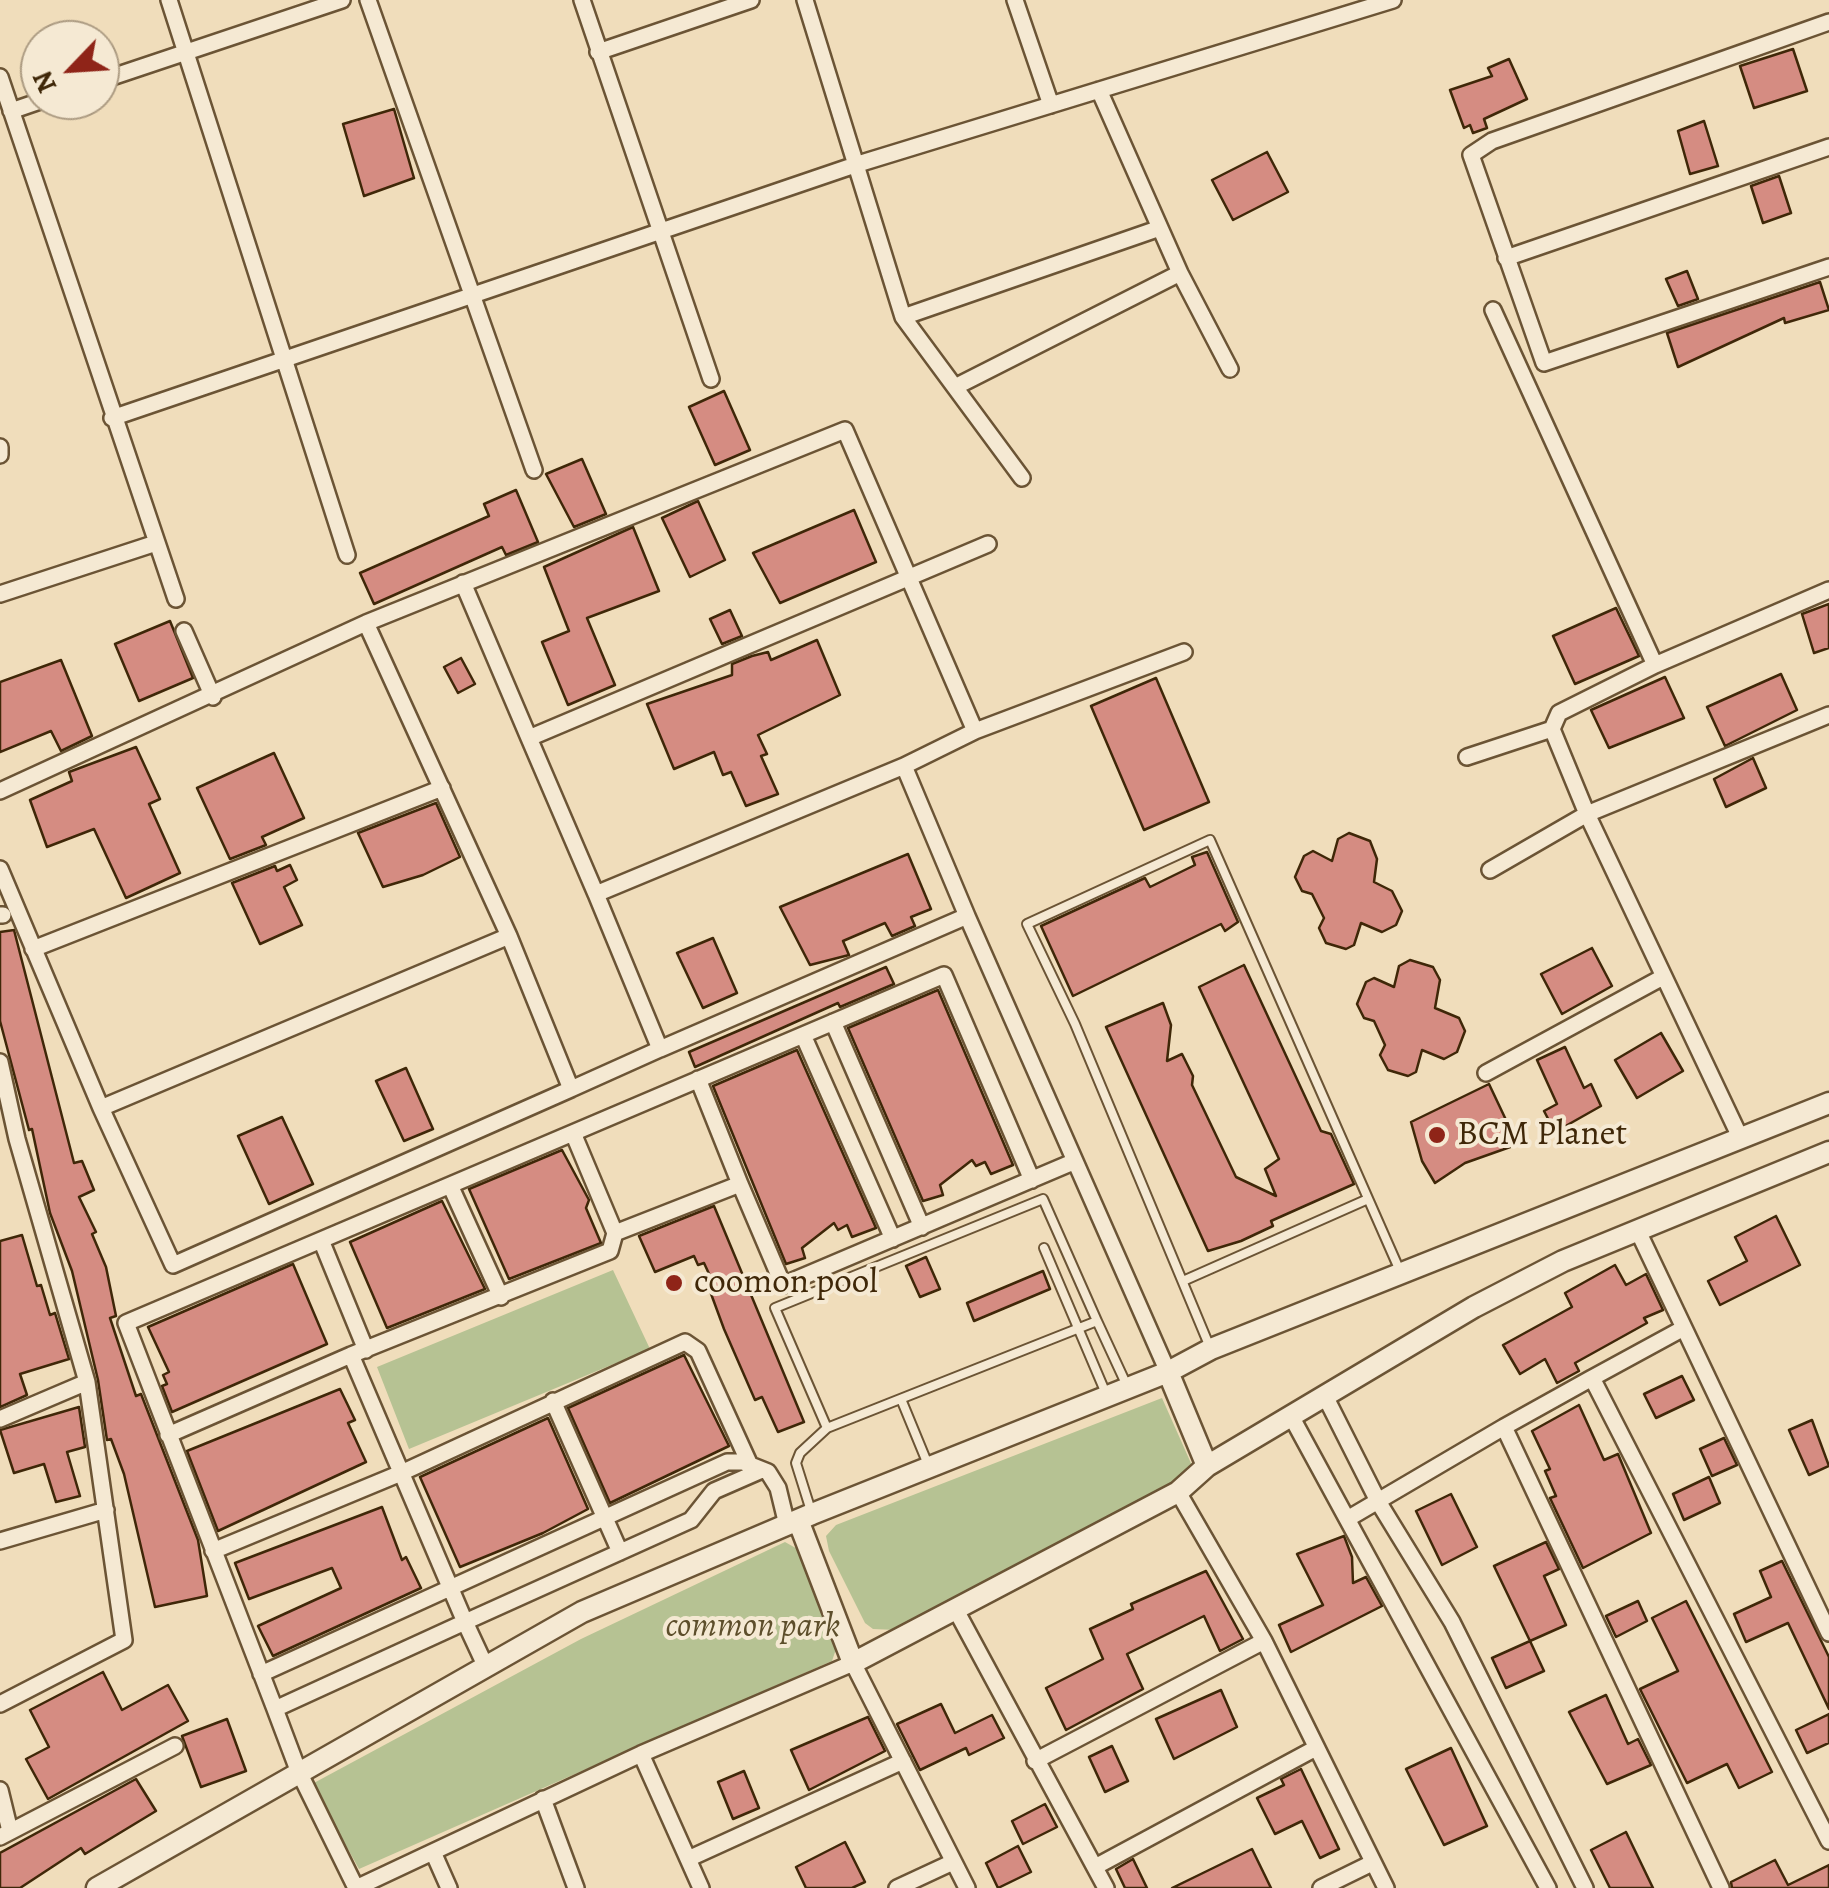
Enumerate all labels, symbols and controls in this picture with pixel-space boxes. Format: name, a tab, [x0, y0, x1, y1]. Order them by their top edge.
north arrow	[20, 20, 120, 120]
text: N	[23, 65, 66, 99]
place label: BCM Planet	[1457, 1114, 1627, 1156]
marker: BCM Planet	[1426, 1124, 1448, 1146]
place label: coomon pool	[694, 1262, 878, 1304]
marker: coomon pool	[663, 1272, 685, 1294]
park label: common park	[666, 1606, 840, 1648]

